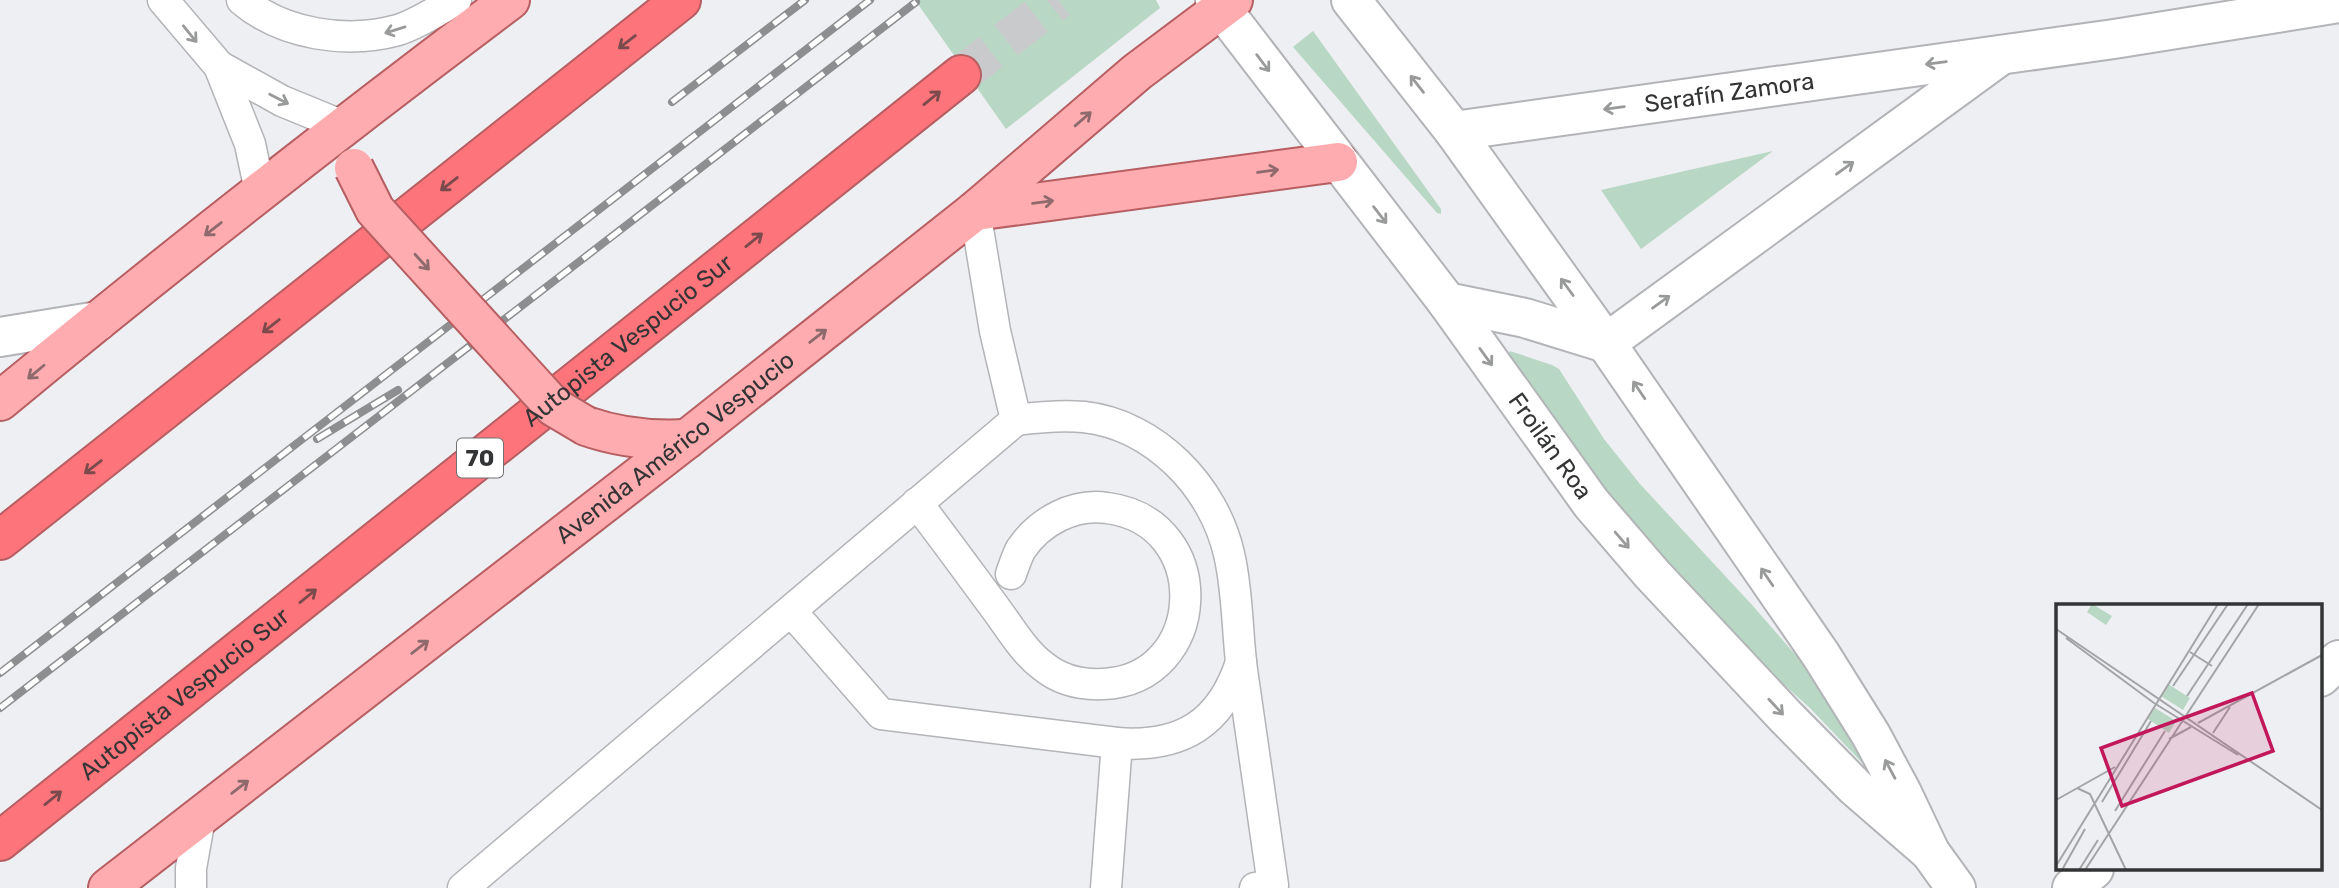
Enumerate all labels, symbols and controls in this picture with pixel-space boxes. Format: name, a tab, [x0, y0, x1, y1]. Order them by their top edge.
one-way arrow	[183, 24, 198, 42]
one-way arrow	[385, 24, 407, 37]
one-way arrow	[619, 35, 637, 50]
one-way arrow	[1255, 53, 1270, 72]
one-way arrow	[1925, 56, 1948, 69]
street label: Serafín Zamora	[1643, 67, 1816, 118]
one-way arrow	[1410, 75, 1425, 94]
one-way arrow	[922, 90, 940, 105]
one-way arrow	[268, 92, 289, 106]
one-way arrow	[1603, 102, 1626, 115]
one-way arrow	[1073, 111, 1091, 127]
one-way arrow	[1835, 161, 1854, 176]
one-way arrow	[1256, 164, 1279, 177]
one-way arrow	[441, 176, 459, 192]
one-way arrow	[1031, 196, 1054, 209]
one-way arrow	[1372, 206, 1387, 224]
one-way arrow	[204, 221, 222, 237]
one-way arrow	[744, 232, 762, 247]
street label: Autopista Vespucio Sur	[518, 249, 738, 432]
one-way arrow	[413, 253, 430, 270]
one-way arrow	[1559, 278, 1574, 297]
one-way arrow	[1651, 295, 1670, 309]
one-way arrow	[263, 318, 281, 333]
one-way arrow	[808, 329, 826, 344]
street label: Avenida Américo Vespucio	[550, 346, 800, 549]
one-way arrow	[1479, 347, 1494, 366]
one-way arrow	[27, 364, 45, 380]
one-way arrow	[1632, 381, 1646, 400]
street label: Froilán Roa	[1503, 387, 1598, 505]
road number: 70	[457, 438, 503, 478]
one-way arrow	[84, 459, 102, 474]
one-way arrow	[1614, 530, 1630, 548]
one-way arrow	[1760, 568, 1774, 588]
one-way arrow	[298, 588, 316, 603]
street label: Autopista Vespucio Sur	[74, 602, 295, 786]
inset map	[2056, 604, 2322, 870]
one-way arrow	[410, 640, 429, 655]
one-way arrow	[1768, 698, 1785, 715]
one-way arrow	[1882, 759, 1896, 780]
one-way arrow	[231, 779, 249, 794]
one-way arrow	[44, 791, 62, 806]

